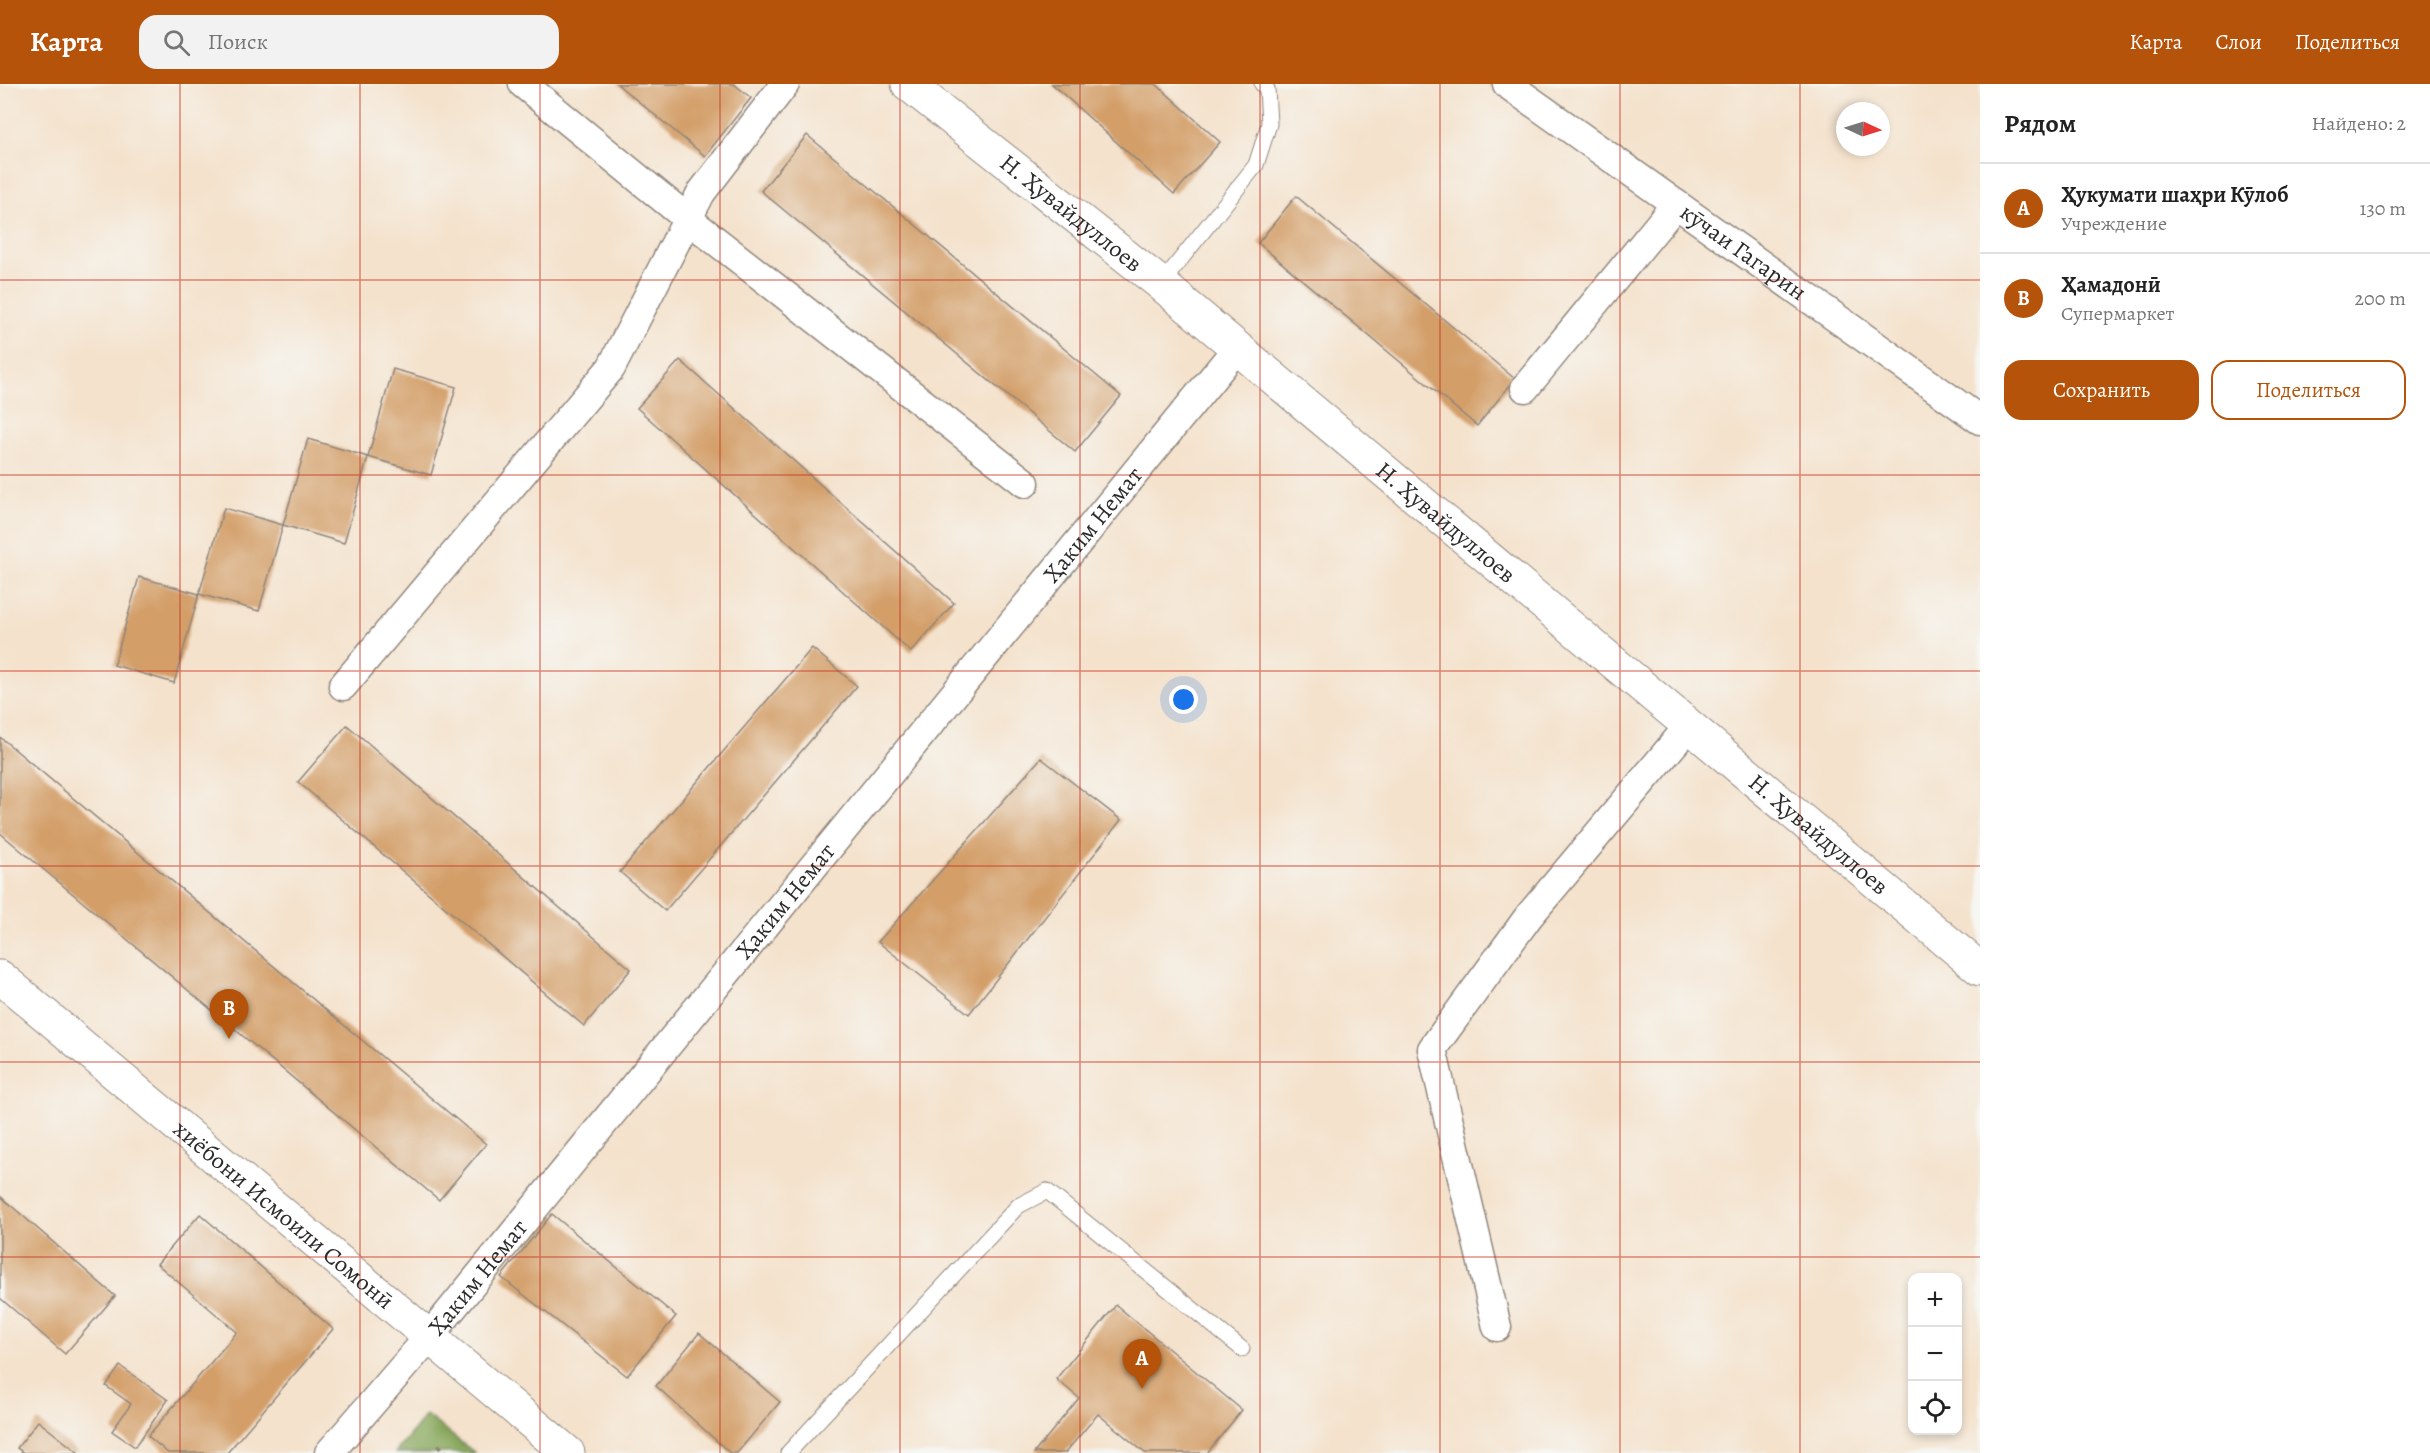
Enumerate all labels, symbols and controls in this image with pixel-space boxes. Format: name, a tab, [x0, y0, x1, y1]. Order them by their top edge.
search box	[139, 15, 559, 69]
text: Карта	[30, 23, 103, 61]
icon: search	[160, 26, 193, 59]
text: Поиск	[208, 27, 268, 57]
text: Карта	[2129, 28, 2182, 56]
text: Слои	[2215, 28, 2262, 56]
text: Поделиться	[2295, 28, 2400, 56]
north arrow	[1836, 102, 1890, 156]
text: Рядом	[2004, 106, 2076, 141]
text: Найдено: 2	[2311, 110, 2406, 137]
street label: Н. Ҳувайдуллоев	[993, 147, 1149, 279]
text: Ҳукумати шаҳри Кӯлоб	[2061, 180, 2288, 210]
text: A	[2017, 195, 2030, 222]
text: 130 m	[2360, 195, 2406, 222]
street label: кӯчаи Гагарин	[1674, 196, 1813, 308]
text: Учреждение	[2061, 210, 2167, 237]
text: Ҳамадонӣ	[2061, 270, 2161, 300]
text: B	[2017, 285, 2030, 312]
text: 200 m	[2355, 285, 2406, 312]
text: Супермаркет	[2061, 300, 2175, 327]
button: Сохранить	[2004, 360, 2199, 420]
button: Поделиться	[2211, 360, 2406, 420]
street label: Н. Ҳувайдуллоев	[1369, 454, 1523, 590]
street label: Ҳаким Немат	[1036, 460, 1150, 590]
your location	[1169, 685, 1198, 714]
street label: Н. Ҳувайдуллоев	[1742, 766, 1896, 902]
street label: Ҳаким Немат	[728, 836, 842, 966]
pin: B	[210, 990, 248, 1039]
street label: хиёбони Исмоили Сомонӣ	[167, 1113, 401, 1316]
street label: Ҳаким Немат	[421, 1212, 535, 1342]
map controls	[1908, 1273, 1962, 1435]
button: +	[1908, 1273, 1962, 1327]
button: −	[1908, 1327, 1962, 1381]
pin: A	[1122, 1340, 1162, 1389]
button: locate	[1908, 1381, 1962, 1435]

